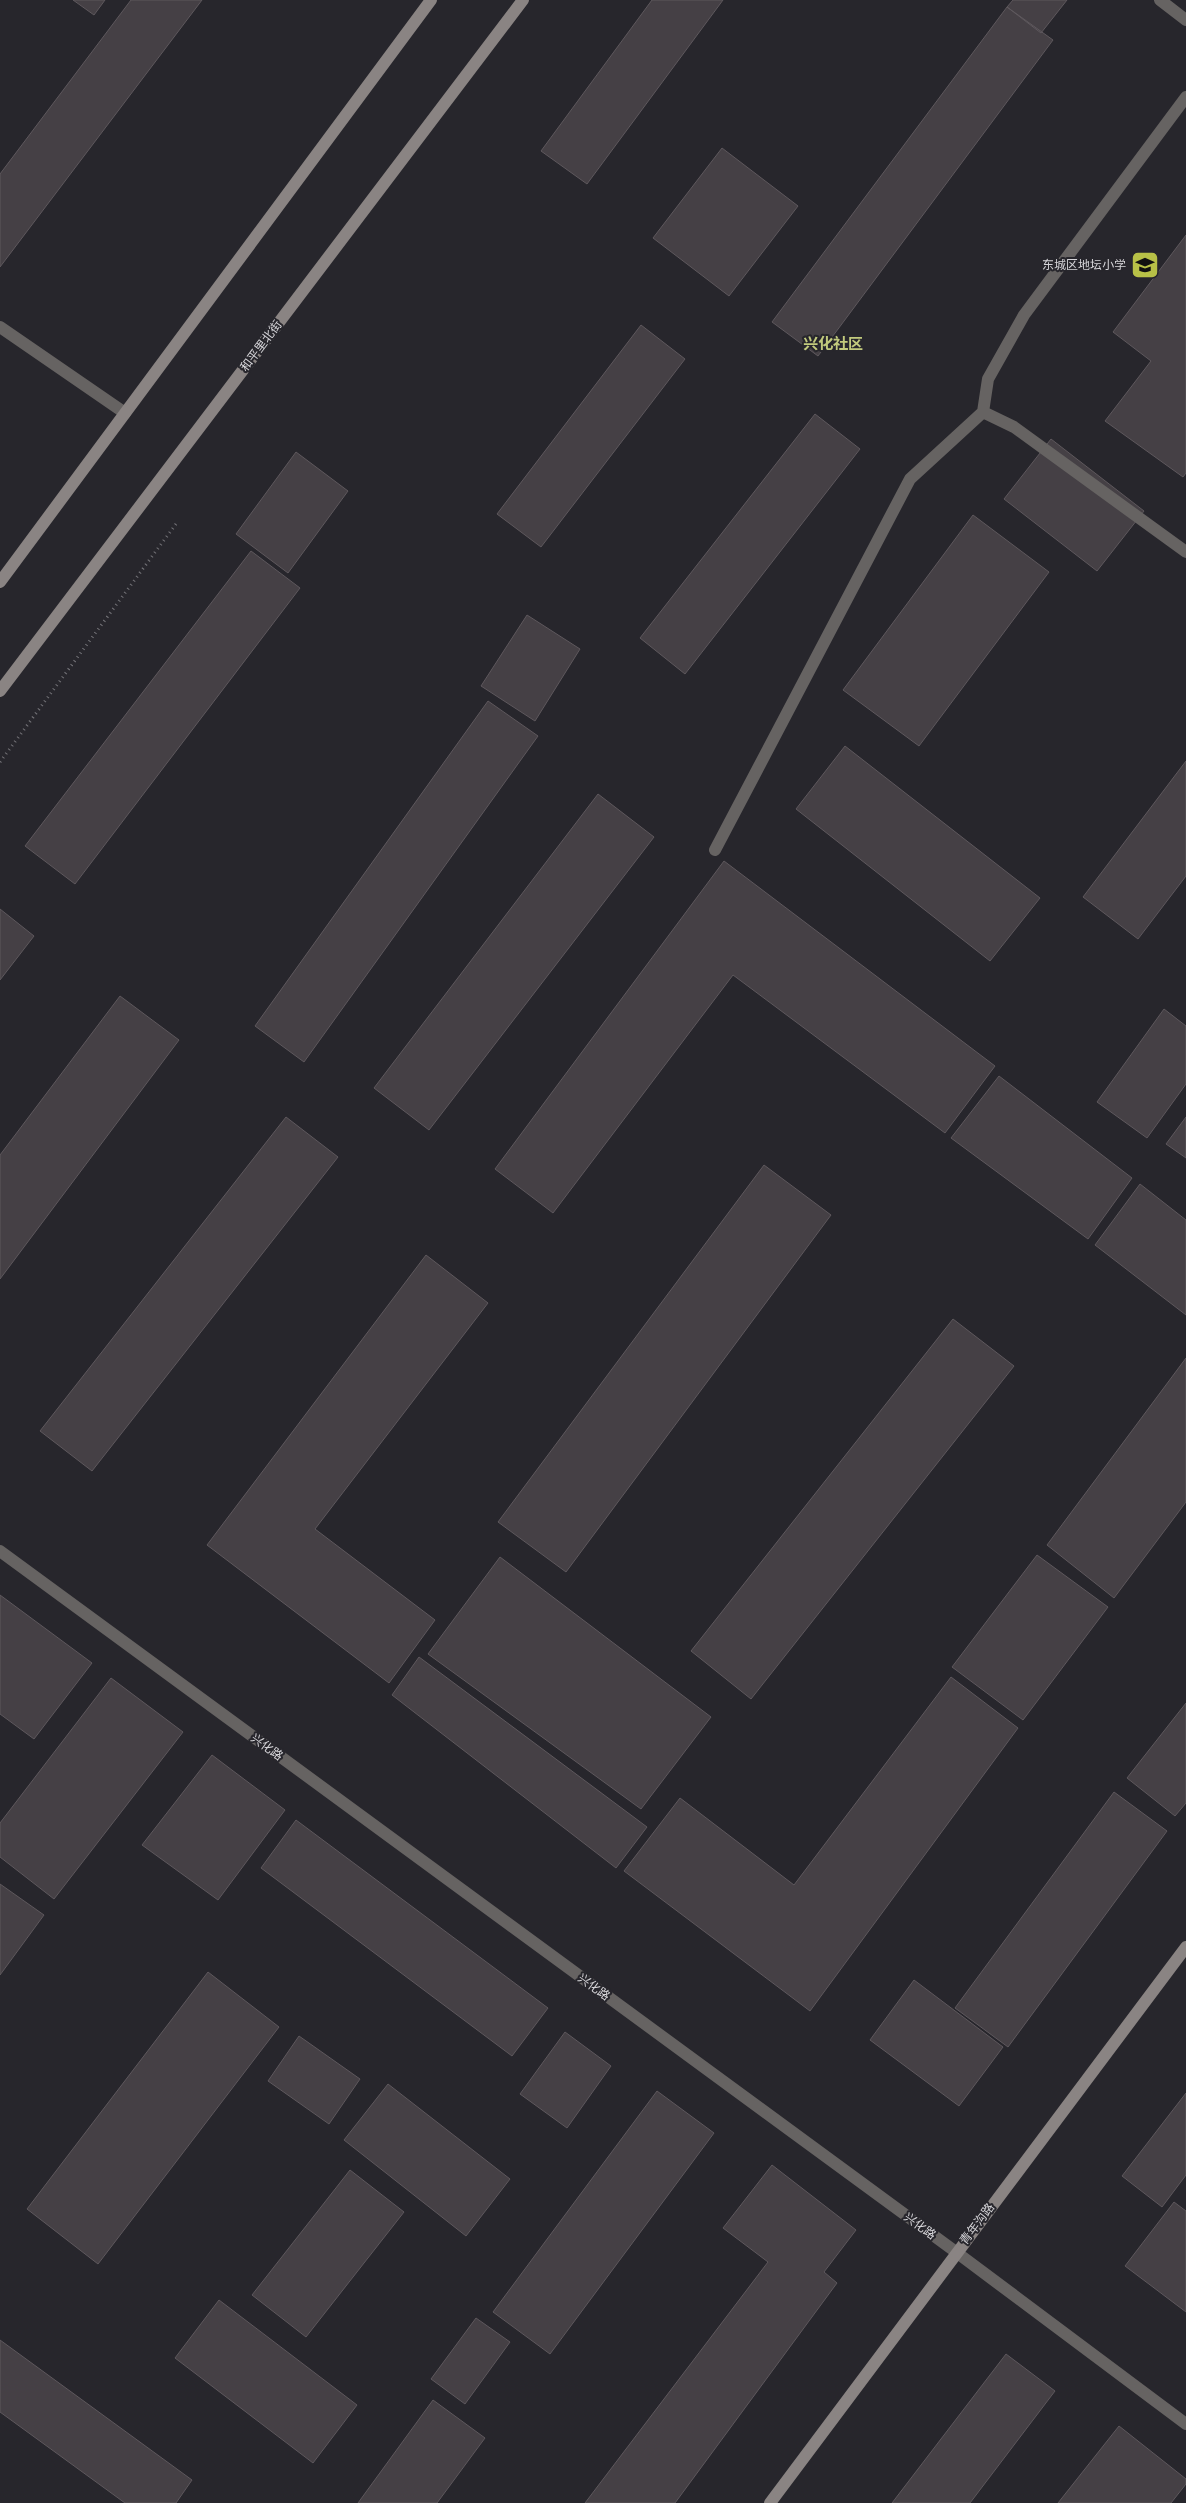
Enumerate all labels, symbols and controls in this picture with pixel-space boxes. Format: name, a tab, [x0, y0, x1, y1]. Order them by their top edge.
school or university icon: 东城区地坛小学	[1130, 250, 1160, 280]
place label: 东城区地坛小学	[1042, 257, 1126, 273]
street label: 和平里北街	[237, 317, 285, 375]
district label: 兴化社区	[803, 334, 863, 354]
street label: 兴化路	[248, 1730, 286, 1764]
street label: 兴化路	[575, 1970, 613, 2004]
street label: 青年沟路	[956, 2200, 998, 2248]
street label: 兴化路	[901, 2209, 939, 2243]

